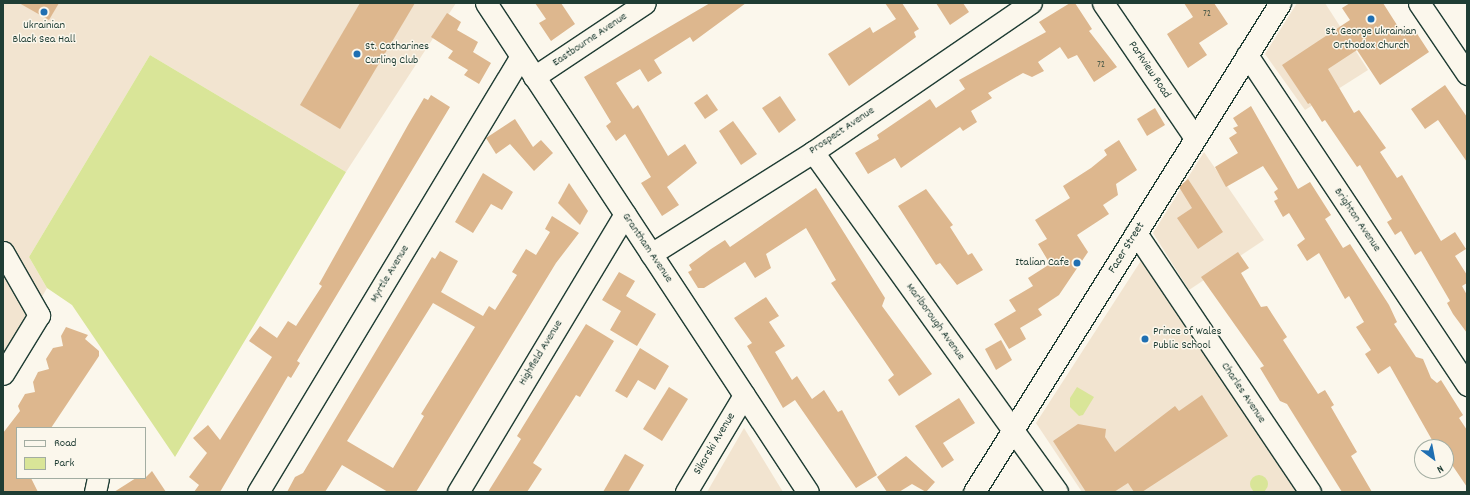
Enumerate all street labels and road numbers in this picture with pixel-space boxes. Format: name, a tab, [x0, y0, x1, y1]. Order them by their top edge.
street label: Eastbourne Avenue	[550, 10, 630, 70]
street label: Parkview Road	[1125, 39, 1173, 101]
street label: Prospect Avenue	[806, 104, 878, 158]
street label: Brighton Avenue	[1330, 185, 1384, 255]
street label: Grantham Avenue	[618, 210, 676, 286]
street label: Facer Street	[1106, 220, 1148, 276]
street label: Myrtle Avenue	[367, 243, 413, 305]
street label: Marlborough Avenue	[902, 281, 968, 363]
street label: Highfield Avenue	[516, 318, 566, 388]
street label: Charles Avenue	[1217, 360, 1269, 426]
street label: Sikorski Avenue	[691, 410, 739, 478]

